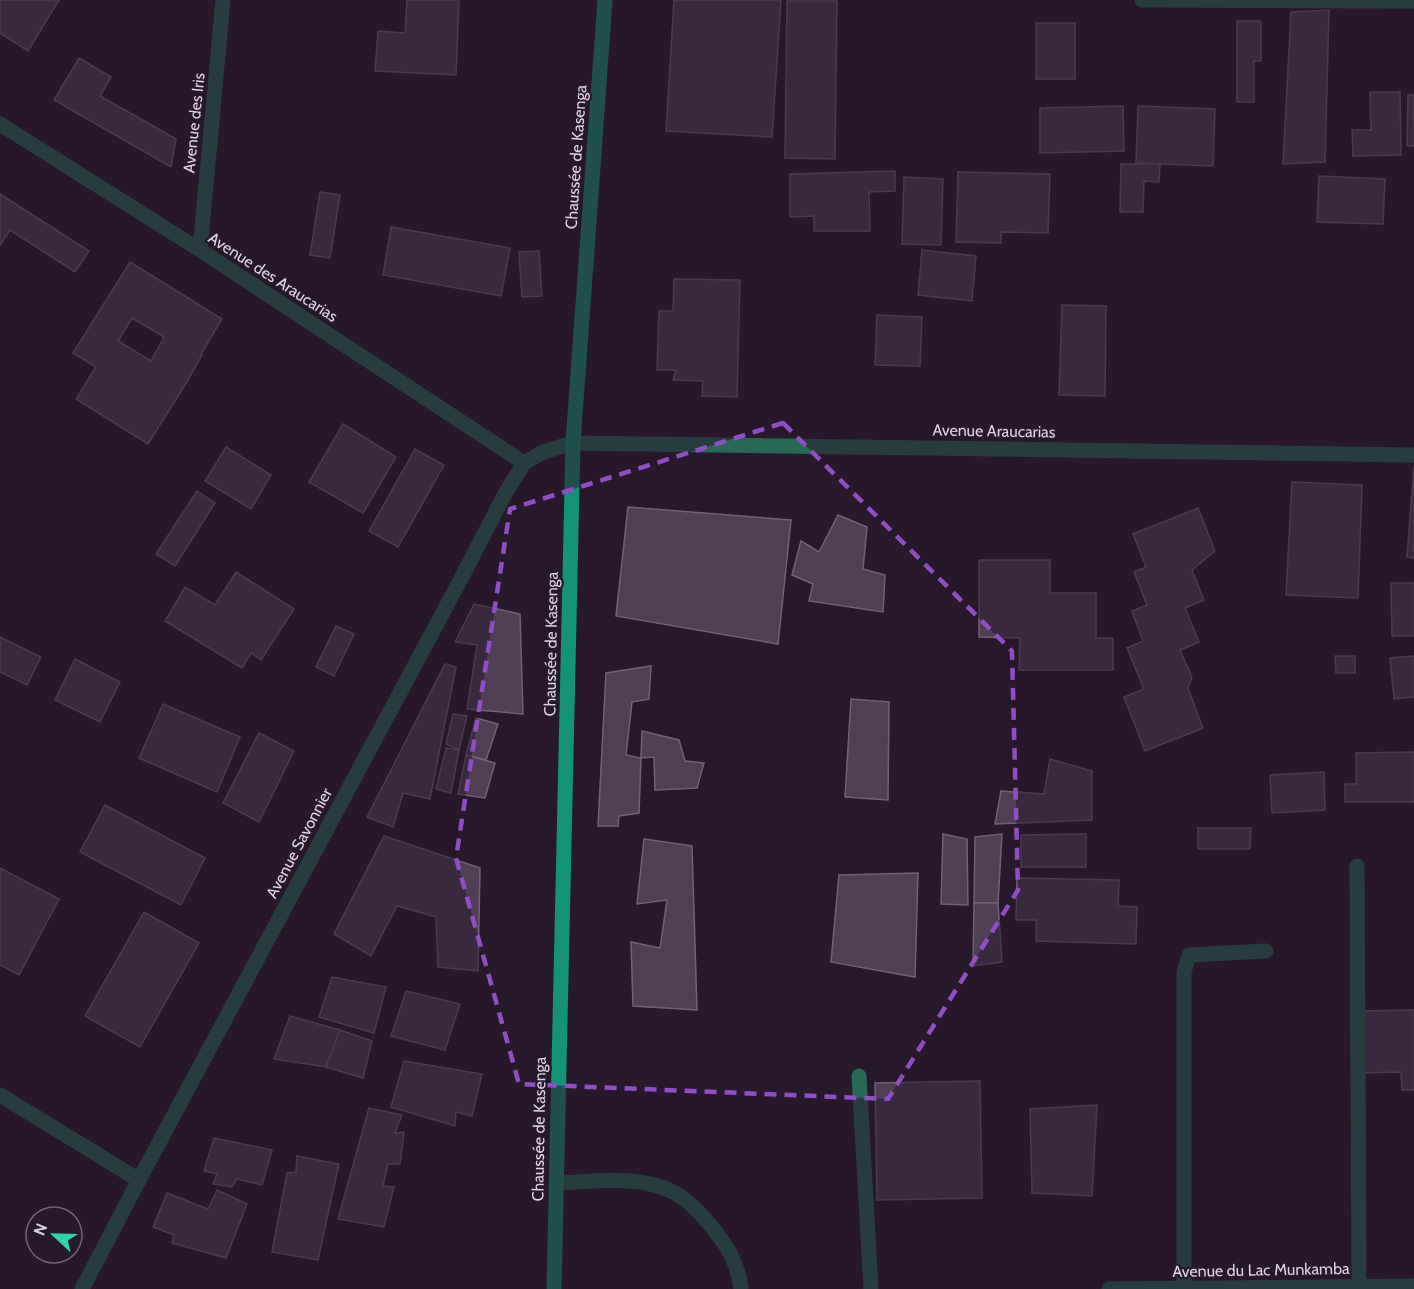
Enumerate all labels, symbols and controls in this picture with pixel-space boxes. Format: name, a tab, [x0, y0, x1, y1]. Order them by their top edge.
street label: Avenue des Iris	[179, 72, 209, 174]
street label: Chaussée de Kasenga	[561, 84, 591, 230]
street label: Avenue des Araucarias	[205, 228, 341, 326]
street label: Avenue Araucarias	[932, 420, 1056, 442]
street label: Chaussée de Kasenga	[540, 571, 562, 716]
street label: Avenue Savonnier	[262, 784, 336, 901]
street label: Chaussée de Kasenga	[528, 1056, 550, 1201]
north arrow	[24, 1205, 84, 1265]
text: N	[30, 1221, 51, 1238]
street label: Avenue du Lac Munkamba	[1172, 1259, 1350, 1281]

